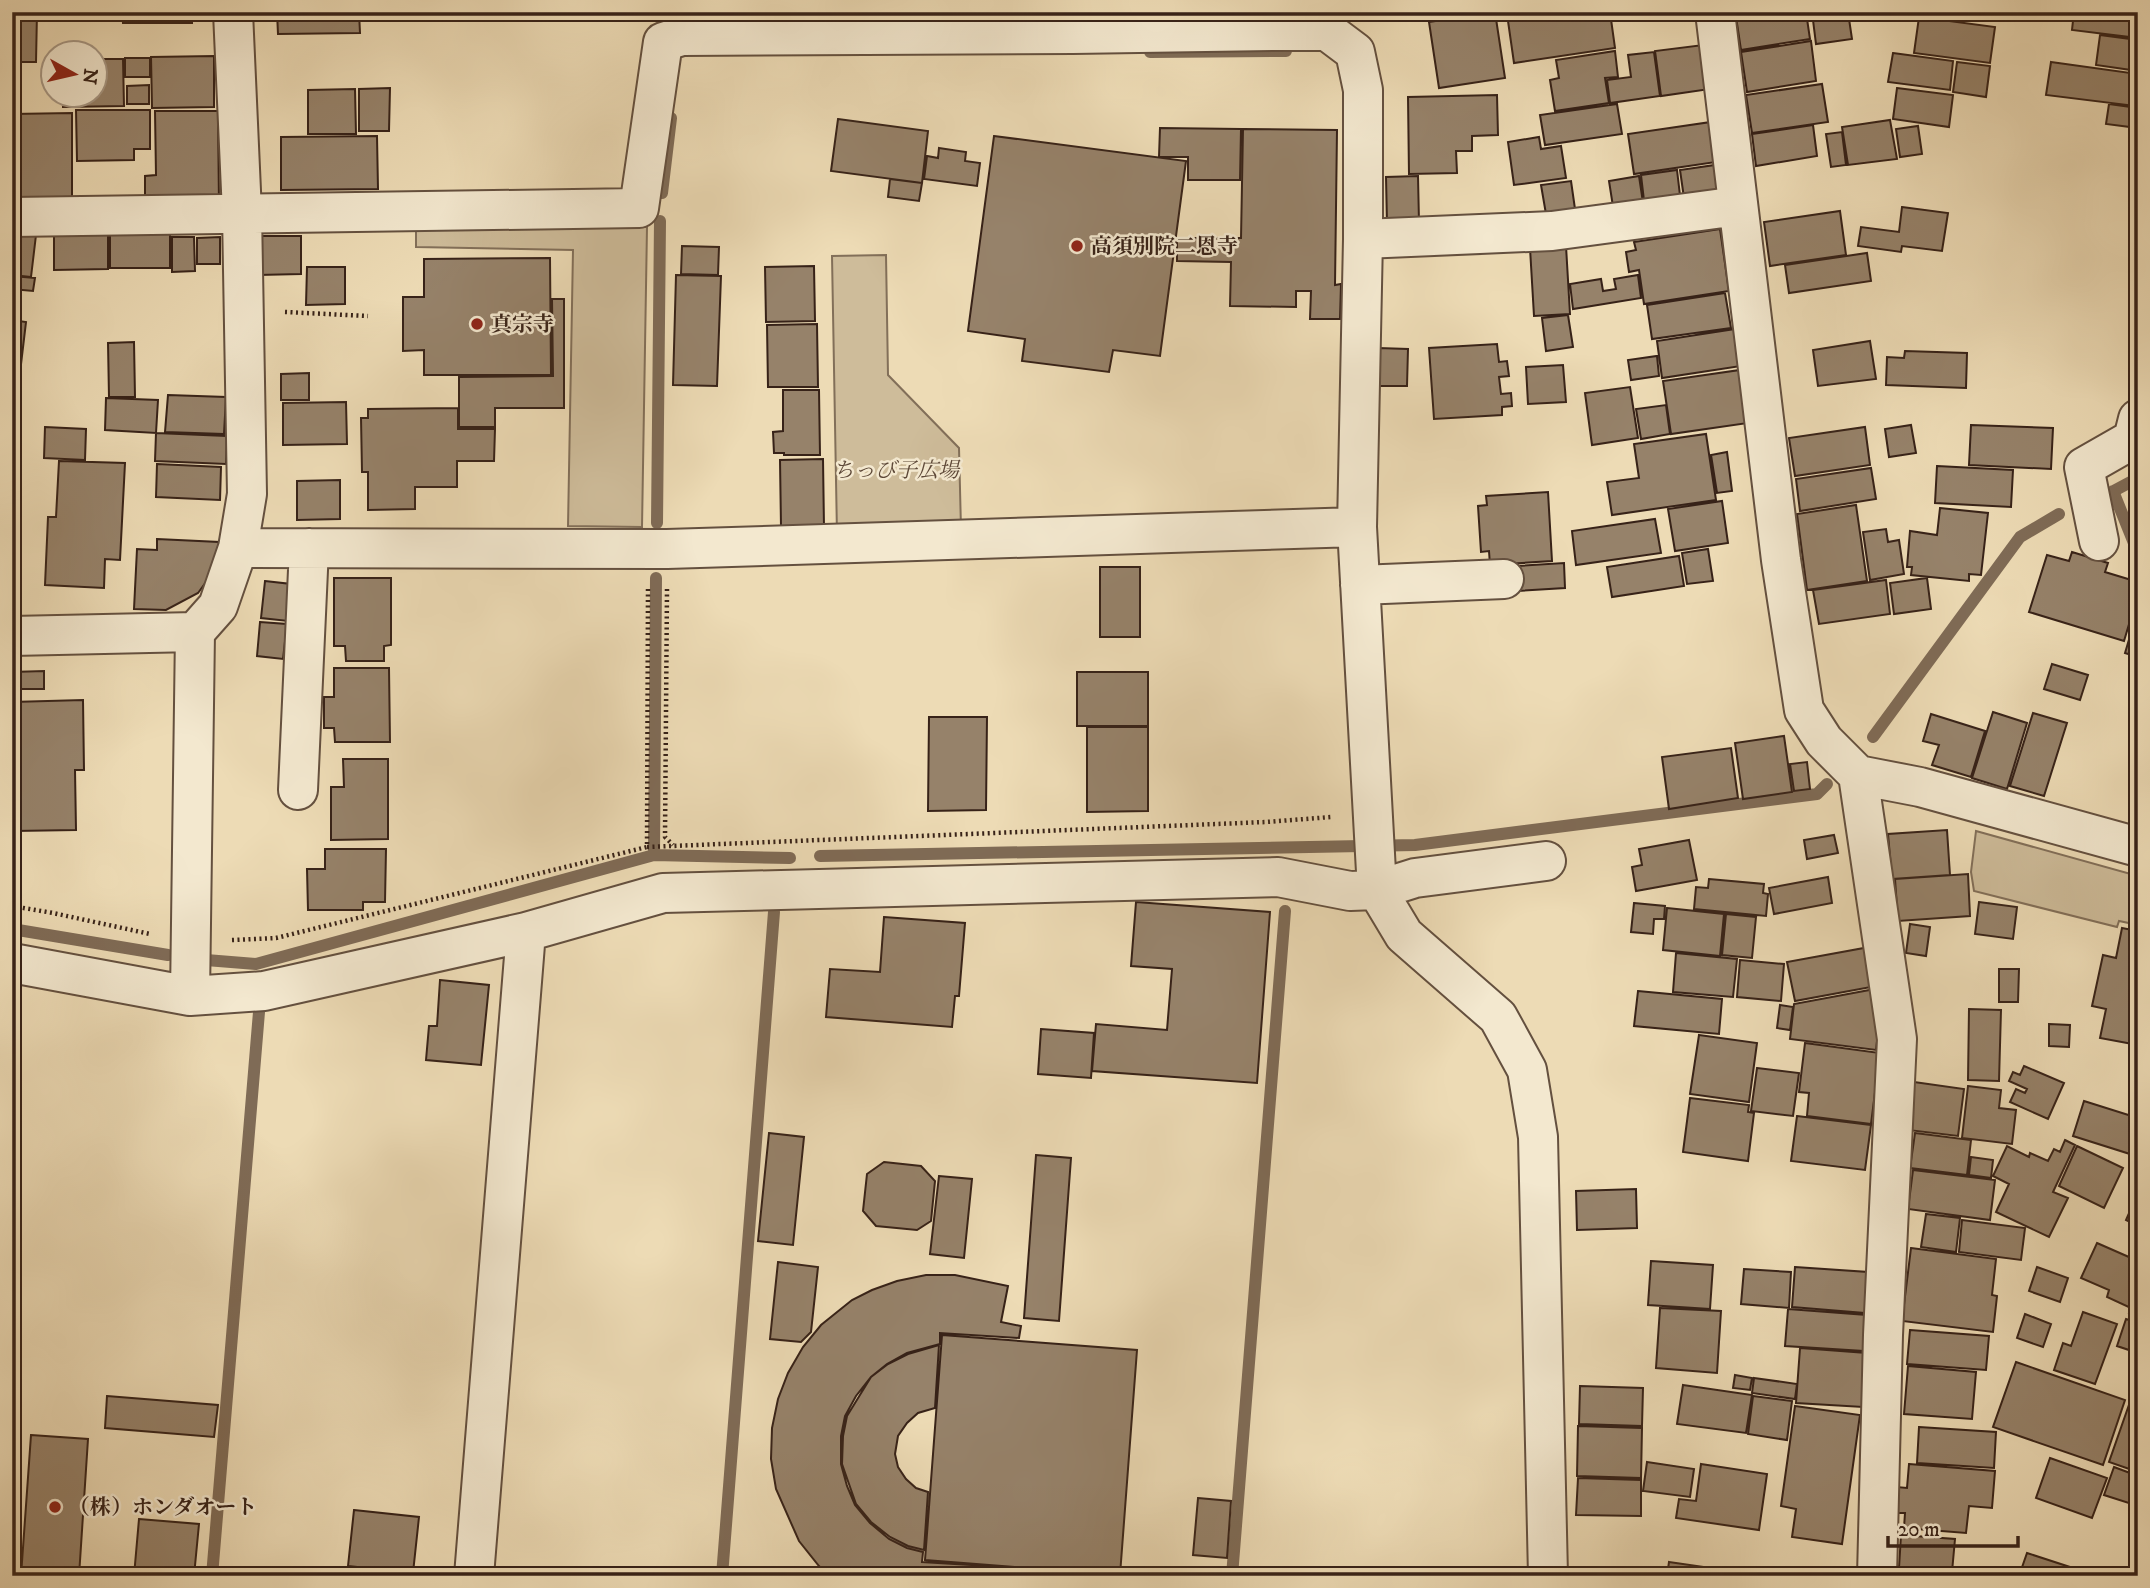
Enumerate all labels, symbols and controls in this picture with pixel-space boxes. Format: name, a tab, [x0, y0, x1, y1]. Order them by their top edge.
north arrow	[38, 38, 108, 108]
text: N	[77, 67, 102, 86]
place label: 高須別院二恩寺	[1091, 234, 1238, 260]
marker: 高須別院二恩寺	[1069, 238, 1085, 254]
place label: 真宗寺	[491, 312, 554, 338]
marker: 真宗寺	[469, 316, 485, 332]
park label: ちっび子広場	[833, 458, 961, 484]
place label: （株）ホンダオート	[69, 1495, 257, 1521]
marker: （株）ホンダオート	[47, 1499, 63, 1515]
scale bar	[1888, 1504, 2017, 1548]
text: 20 m	[1898, 1517, 1940, 1543]

